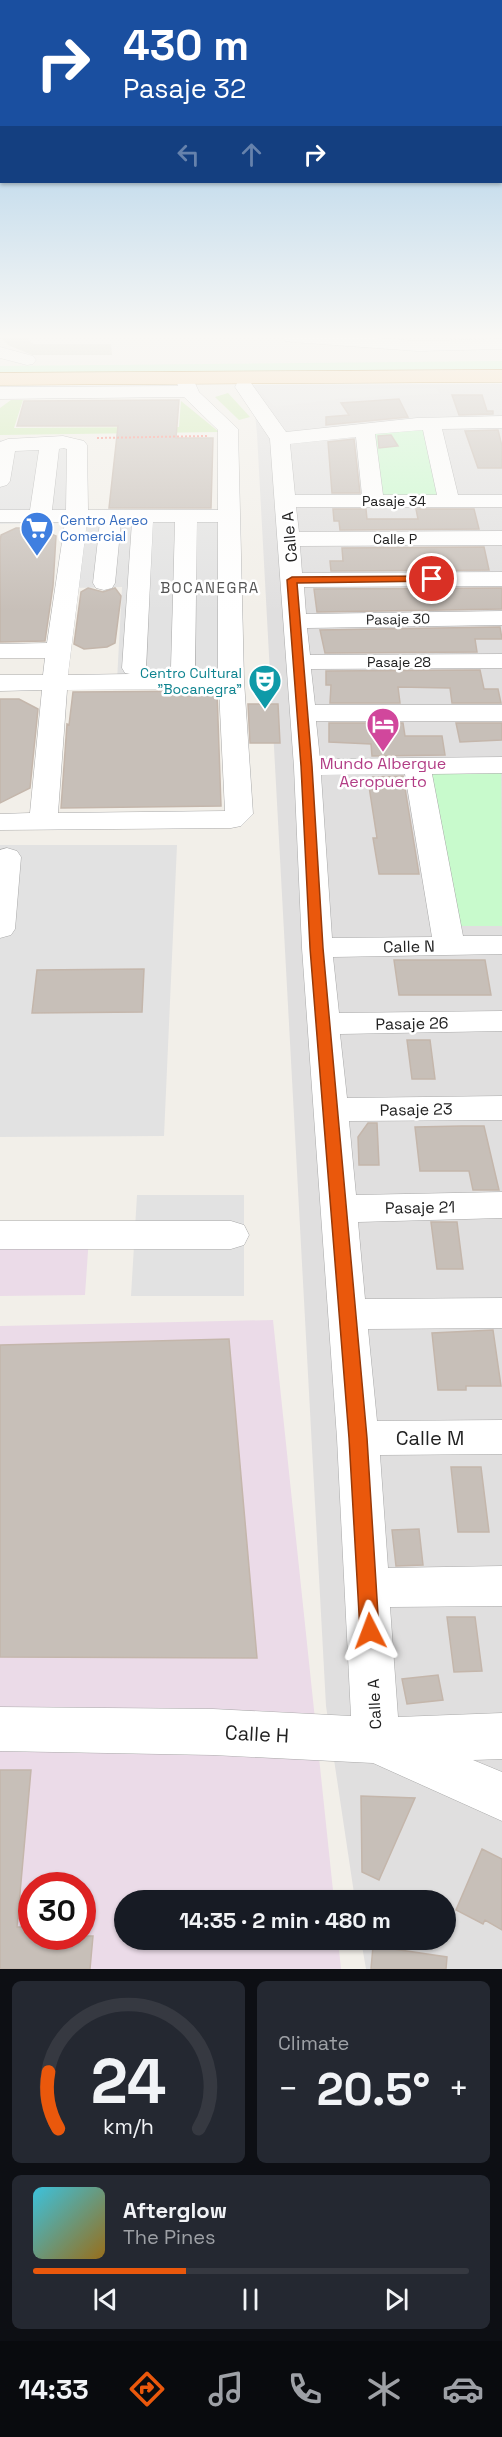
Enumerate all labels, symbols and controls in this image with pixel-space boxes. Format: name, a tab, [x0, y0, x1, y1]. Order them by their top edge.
text: 430 m	[123, 19, 249, 72]
icon: right	[24, 24, 102, 102]
text: Pasaje 32	[123, 71, 246, 106]
icon: left	[172, 138, 205, 171]
icon: ahead	[235, 138, 268, 171]
icon: right	[298, 138, 331, 171]
street label: Pasaje 34	[362, 492, 426, 510]
supermarket icon: Centro Aereo Comercial	[19, 510, 55, 557]
place label: Centro Aereo Comercial	[60, 511, 148, 545]
street label: Calle A	[277, 511, 302, 563]
street label: Calle P	[373, 530, 417, 548]
pin	[406, 553, 457, 604]
icon: arrive	[415, 562, 448, 595]
district label: BOCANEGRA	[160, 578, 260, 597]
street label: Pasaje 30	[366, 609, 430, 629]
street label: Pasaje 28	[367, 653, 431, 671]
theatre icon: Centro Cultural "Bocanegra"	[247, 663, 283, 710]
place label: Centro Cultural "Bocanegra"	[140, 664, 242, 698]
hotel icon: Mundo Albergue Aeropuerto	[365, 706, 401, 753]
place label: Mundo Albergue Aeropuerto	[320, 753, 446, 792]
street label: Calle N	[383, 936, 435, 957]
street label: Pasaje 26	[375, 1012, 449, 1035]
street label: Pasaje 23	[379, 1098, 453, 1121]
street label: Pasaje 21	[385, 1196, 455, 1219]
street label: Calle M	[396, 1425, 464, 1451]
position arrow	[338, 1599, 402, 1663]
street label: Calle A	[363, 1678, 386, 1730]
street label: Calle H	[224, 1719, 290, 1749]
speed limit sign: 30	[18, 1872, 96, 1950]
text: 14:35 · 2 min · 480 m	[179, 1906, 391, 1934]
text: Climate	[278, 2030, 349, 2056]
text: 24	[91, 2042, 166, 2121]
text: 20.5°	[317, 2061, 430, 2118]
text: −	[278, 2068, 298, 2110]
text: +	[449, 2068, 469, 2110]
text: km/h	[103, 2113, 154, 2140]
text: Afterglow	[123, 2196, 227, 2224]
text: The Pines	[123, 2224, 216, 2250]
icon: previous	[89, 2283, 122, 2316]
icon: pause	[234, 2283, 267, 2316]
icon: next	[380, 2283, 413, 2316]
icon: directions	[126, 2368, 168, 2410]
icon: music	[205, 2368, 247, 2410]
icon: phone	[284, 2368, 326, 2410]
icon: climate	[363, 2368, 405, 2410]
icon: car	[442, 2368, 484, 2410]
text: 14:33	[18, 2372, 89, 2407]

